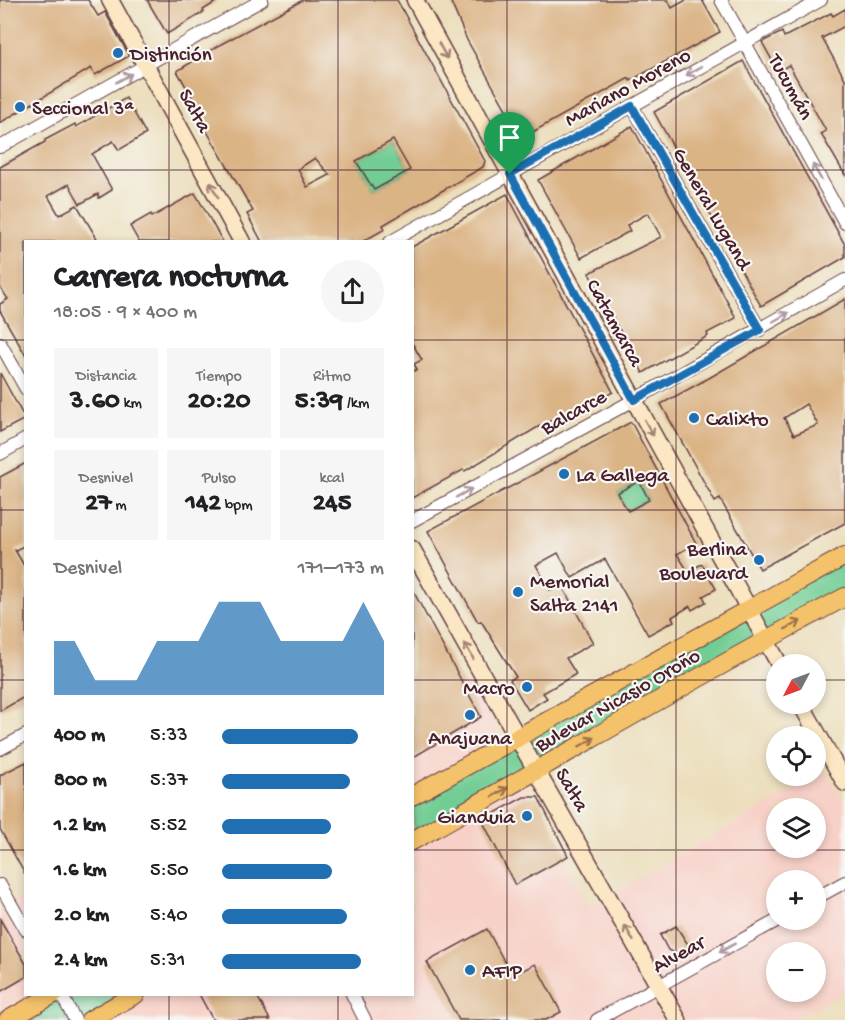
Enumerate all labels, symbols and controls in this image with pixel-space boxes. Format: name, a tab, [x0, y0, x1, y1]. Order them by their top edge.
one-way arrow	[438, 42, 449, 60]
place label: Distinción	[128, 44, 212, 69]
street label: Mariano Moreno	[561, 44, 696, 134]
marker: Distinción	[111, 46, 125, 60]
street label: Tucumán	[760, 50, 817, 125]
one-way arrow	[686, 65, 703, 77]
one-way arrow	[116, 71, 133, 83]
street label: Salta	[171, 85, 216, 139]
place label: Seccional 3ª	[32, 98, 134, 123]
marker: Seccional 3ª	[13, 100, 27, 114]
pin	[484, 112, 535, 174]
icon: arrive	[493, 121, 526, 154]
street label: General Lugand	[665, 144, 756, 277]
one-way arrow	[811, 163, 822, 181]
one-way arrow	[208, 182, 220, 199]
text: Carrera nocturna	[54, 260, 287, 298]
button: share	[321, 260, 384, 323]
street label: Catamarca	[579, 276, 648, 373]
text: 18:05 · 9 × 400 m	[54, 302, 197, 325]
one-way arrow	[772, 311, 789, 323]
text: Distancia	[76, 368, 136, 387]
text: Tiempo	[196, 368, 242, 387]
text: Ritmo	[313, 368, 351, 387]
street label: Balcarce	[537, 385, 613, 443]
text: 3.60	[70, 387, 120, 418]
text: 20:20	[187, 387, 251, 418]
text: 5:39	[295, 387, 343, 418]
text: km	[120, 395, 142, 414]
text: /km	[343, 395, 369, 414]
place label: Calixto	[706, 409, 769, 434]
marker: Calixto	[687, 411, 701, 425]
one-way arrow	[643, 419, 655, 436]
place label: La Gallega	[576, 465, 670, 490]
marker: La Gallega	[557, 467, 571, 481]
text: Desnivel	[79, 470, 133, 489]
text: Pulso	[202, 470, 236, 489]
text: kcal	[320, 470, 344, 489]
one-way arrow	[455, 487, 472, 499]
text: 27	[85, 489, 112, 520]
text: 142	[185, 489, 221, 520]
text: 245	[313, 489, 351, 520]
text: m	[112, 497, 127, 516]
text: bpm	[221, 497, 253, 516]
place label: Berlina Boulevard	[658, 539, 749, 588]
marker: Berlina Boulevard	[752, 553, 766, 567]
text: Desnivel	[54, 558, 122, 581]
text: 171–173 m	[297, 558, 384, 581]
place label: Memorial Salta 2141	[530, 571, 618, 620]
marker: Memorial Salta 2141	[511, 585, 525, 599]
one-way arrow	[784, 619, 801, 631]
one-way arrow	[463, 643, 475, 660]
street label: Bulevar Nicasio Oroño	[531, 645, 706, 760]
north arrow	[766, 654, 826, 714]
map controls	[766, 654, 826, 1002]
place label: Macro	[463, 678, 515, 703]
marker: Macro	[520, 680, 534, 694]
marker: Anajuana	[463, 708, 477, 722]
text: 400 m	[54, 725, 105, 748]
text: 5:33	[150, 725, 188, 748]
button: locate	[766, 726, 826, 786]
place label: Anajuana	[428, 728, 513, 753]
one-way arrow	[578, 736, 595, 748]
street label: Salta	[548, 764, 593, 818]
text: 800 m	[54, 770, 107, 793]
text: 5:37	[150, 770, 188, 793]
one-way arrow	[491, 786, 508, 798]
button: layers	[766, 798, 826, 858]
place label: Gianduia	[437, 807, 516, 832]
marker: Gianduia	[520, 809, 534, 823]
text: 1.2 km	[54, 815, 106, 838]
text: 5:52	[150, 815, 187, 838]
text: 1.6 km	[54, 860, 106, 883]
text: 5:50	[150, 860, 189, 883]
button: +	[766, 870, 826, 930]
text: 2.0 km	[54, 905, 109, 928]
text: 5:40	[150, 905, 188, 928]
one-way arrow	[622, 925, 634, 942]
street label: Alvear	[649, 931, 712, 981]
one-way arrow	[719, 942, 736, 954]
button: −	[766, 942, 826, 1002]
text: 2.4 km	[54, 950, 107, 973]
text: 5:31	[150, 950, 185, 973]
place label: AFIP	[482, 961, 522, 986]
marker: AFIP	[463, 963, 477, 977]

